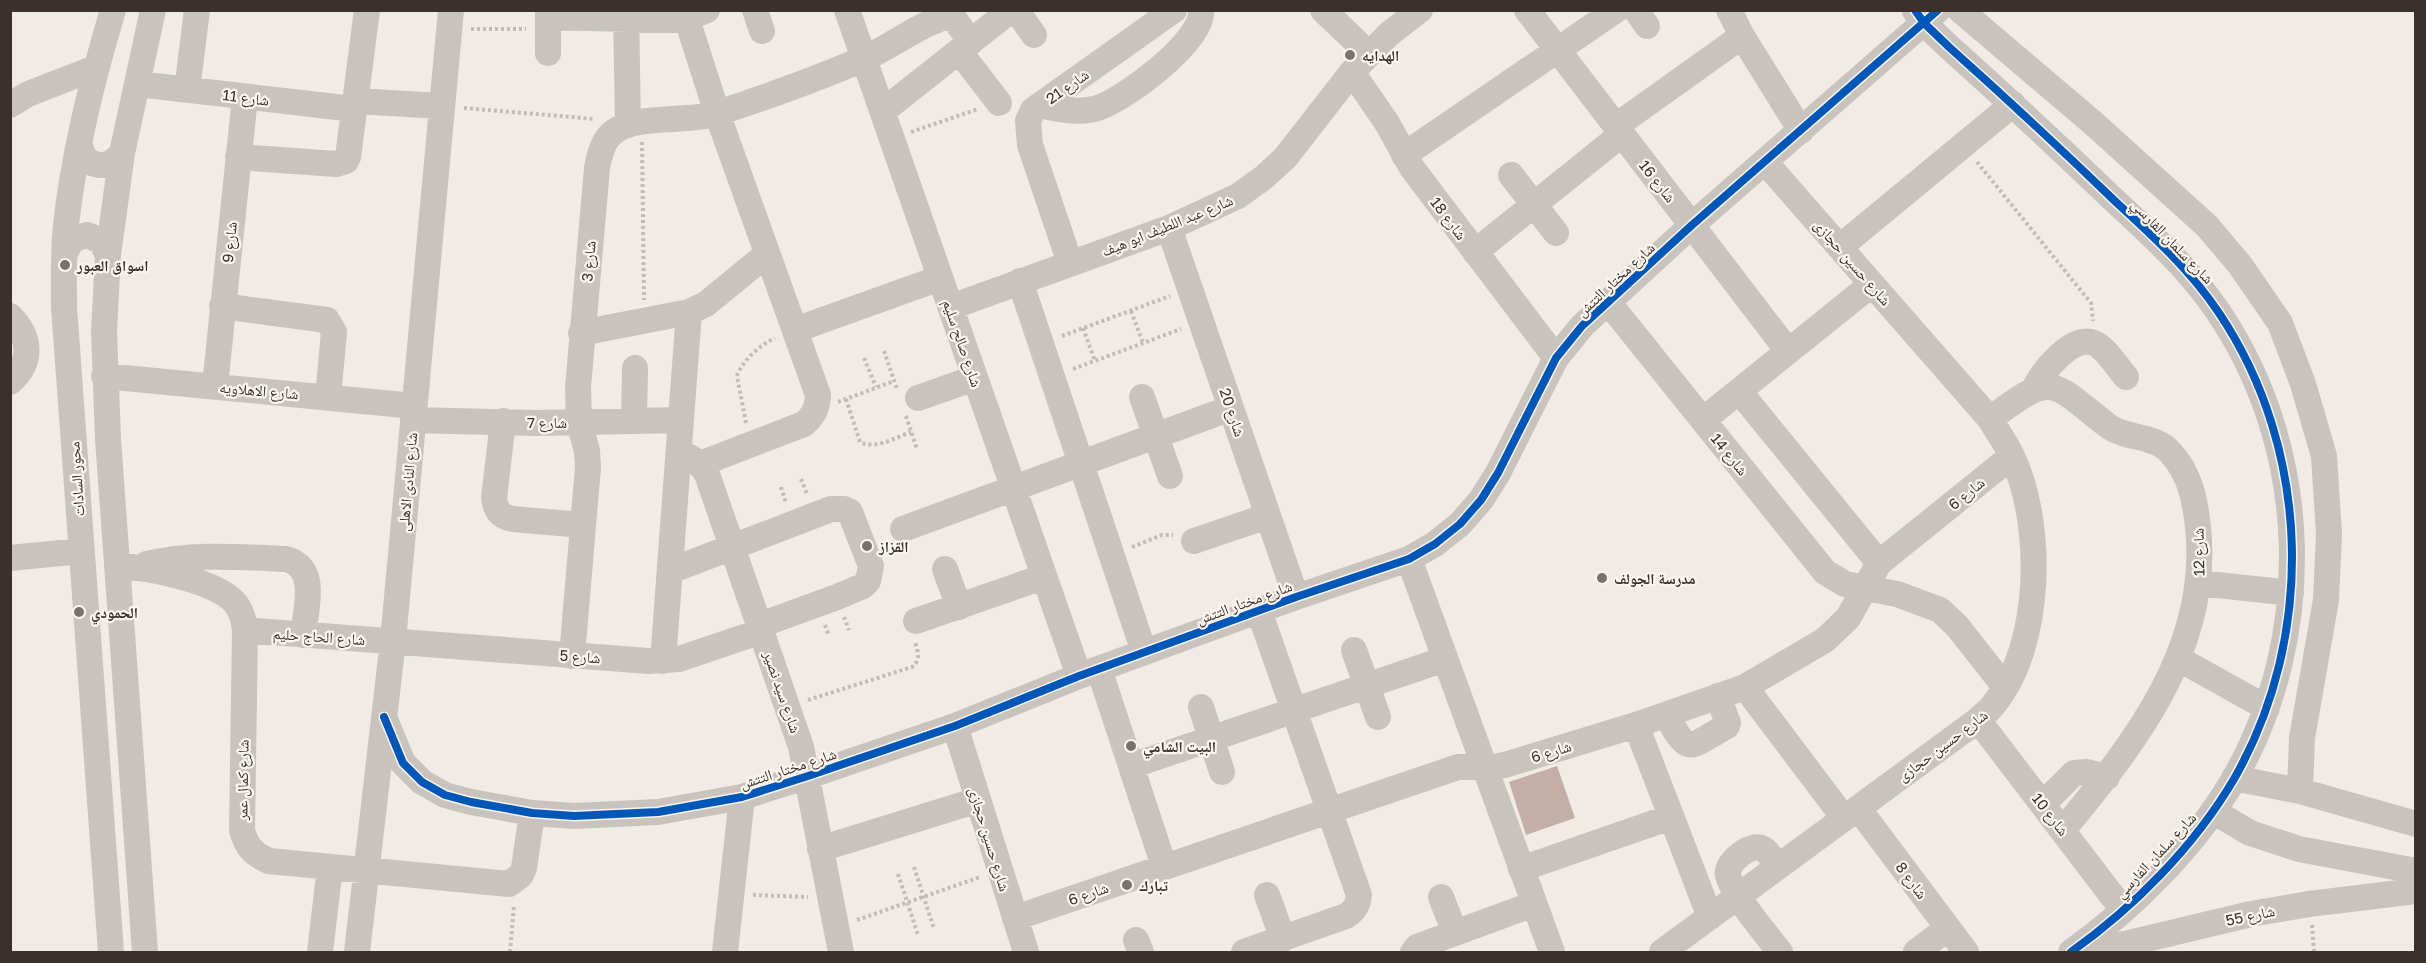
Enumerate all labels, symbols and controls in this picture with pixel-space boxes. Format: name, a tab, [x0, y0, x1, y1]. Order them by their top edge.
place label: الهدايه	[1362, 46, 1399, 65]
marker: الهدايه	[1343, 48, 1357, 62]
street label: شارع 21	[1042, 65, 1093, 109]
street label: شارع 11	[221, 85, 270, 111]
street label: شارع 16	[1634, 156, 1680, 207]
street label: شارع عبد اللطيف ابو هيف	[1099, 190, 1236, 261]
street label: شارع 18	[1426, 193, 1471, 244]
street label: شارع سلمان الفارسي	[2125, 195, 2218, 290]
street label: شارع حسين حجازى	[1809, 215, 1895, 310]
street label: شارع 9	[218, 220, 242, 264]
street label: شارع مختار التتش	[1572, 238, 1659, 321]
street label: شارع 3	[577, 240, 601, 282]
place label: اسواق العبور	[76, 256, 148, 275]
marker: اسواق العبور	[58, 258, 72, 272]
street label: شارع صالح سليم	[938, 297, 986, 390]
street label: شارع الاهلاويه	[219, 378, 299, 404]
street label: شارع 20	[1214, 385, 1250, 439]
street label: شارع 7	[527, 413, 567, 433]
street label: شارع 14	[1706, 429, 1752, 480]
street label: شارع النادى الاهلى	[394, 432, 422, 532]
street label: محور السادات	[64, 441, 89, 517]
street label: شارع 6	[1944, 473, 1989, 515]
street label: شارع 12	[2189, 528, 2209, 576]
place label: القزاز	[878, 537, 909, 555]
marker: القزاز	[860, 539, 874, 553]
place label: مدرسة الجولف	[1614, 569, 1696, 587]
marker: مدرسة الجولف	[1595, 571, 1609, 585]
street label: شارع مختار التتش	[1194, 576, 1295, 630]
place label: الحمودي	[91, 603, 138, 625]
marker: الحمودي	[72, 605, 86, 619]
street label: شارع الحاج حليم	[272, 624, 366, 650]
street label: شارع 5	[559, 646, 601, 668]
street label: شارع سيد نصير	[758, 648, 805, 736]
street label: شارع حسين حجازى	[1893, 705, 1992, 786]
street label: شارع 6	[1529, 736, 1574, 768]
place label: البيت الشامي	[1143, 737, 1216, 759]
street label: شارع كمال عمر	[232, 739, 254, 822]
marker: البيت الشامي	[1124, 739, 1138, 753]
street label: شارع مختار التتش	[737, 744, 839, 794]
street label: شارع حسين حجازى	[964, 785, 1014, 894]
street label: شارع 10	[2027, 789, 2073, 840]
street label: شارع سلمان الفارسي	[2111, 808, 2202, 904]
street label: شارع 8	[1891, 858, 1932, 903]
place label: تبارك	[1139, 876, 1168, 895]
street label: شارع 6	[1066, 878, 1111, 910]
marker: تبارك	[1120, 878, 1134, 892]
street label: شارع 55	[2224, 901, 2277, 931]

